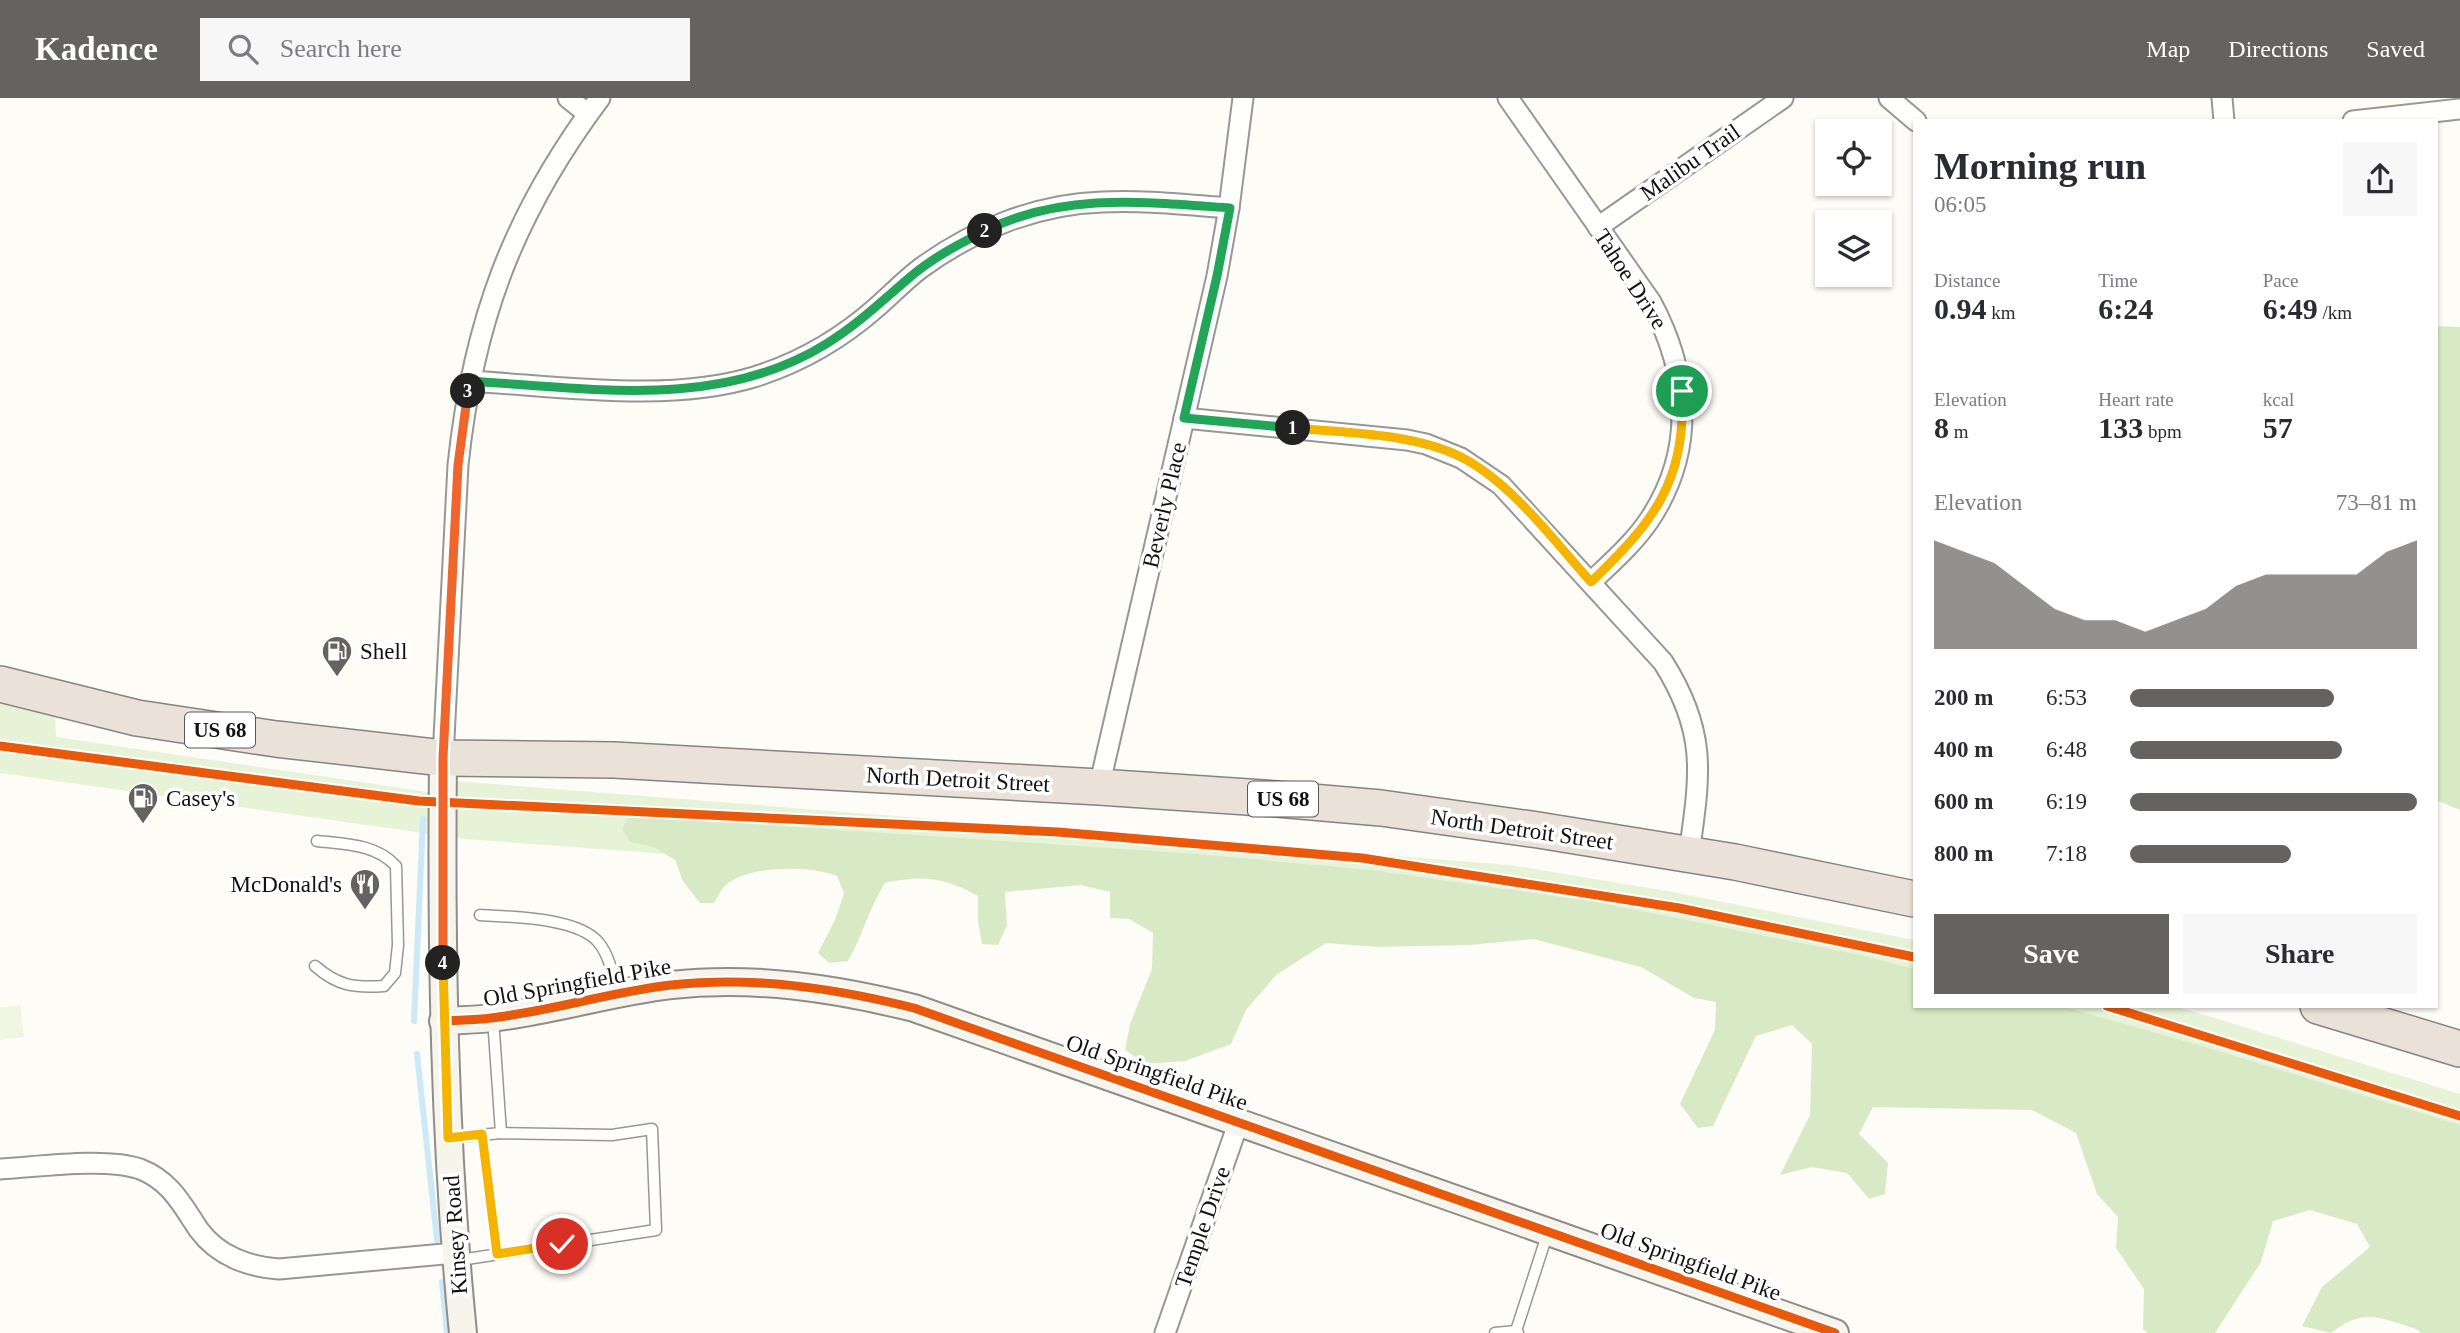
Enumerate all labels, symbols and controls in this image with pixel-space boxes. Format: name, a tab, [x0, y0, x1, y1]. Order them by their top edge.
search box	[200, 18, 690, 81]
icon: search	[224, 30, 262, 68]
text: Kadence	[35, 31, 158, 67]
text: Search here	[280, 34, 402, 63]
text: Map	[2146, 36, 2190, 62]
text: Directions	[2228, 36, 2328, 62]
text: Saved	[2366, 36, 2425, 62]
street label: Malibu Trail	[1636, 119, 1745, 206]
map controls	[1815, 119, 1892, 287]
button: locate	[1815, 119, 1892, 196]
button: share	[2343, 142, 2417, 216]
text: Morning run	[1934, 145, 2146, 187]
text: 06:05	[1934, 192, 1986, 217]
button: layers	[1815, 210, 1892, 287]
pin: 2	[968, 214, 1002, 248]
text: 2	[980, 220, 989, 241]
street label: Tahoe Drive	[1589, 225, 1672, 334]
text: Distance	[1934, 270, 2000, 291]
text: Time	[2098, 270, 2138, 291]
text: Pace	[2263, 270, 2299, 291]
text: 0.94	[1934, 292, 1987, 325]
text: 6:24	[2098, 292, 2153, 325]
text: 6:49	[2263, 292, 2318, 325]
text: km	[1987, 302, 2016, 323]
text: /km	[2318, 302, 2352, 323]
pin	[1652, 361, 1712, 421]
icon: arrive	[1663, 372, 1701, 410]
pin: 3	[450, 374, 486, 408]
text: 3	[463, 380, 472, 401]
text: Elevation	[1934, 389, 2007, 410]
text: Heart rate	[2098, 389, 2174, 410]
text: kcal	[2263, 389, 2294, 410]
pin: 1	[1276, 410, 1310, 446]
text: 8	[1934, 411, 1949, 444]
text: 133	[2098, 411, 2143, 444]
text: 57	[2263, 411, 2293, 444]
text: 1	[1288, 417, 1297, 438]
text: m	[1949, 421, 1969, 442]
text: bpm	[2143, 421, 2182, 442]
street label: Beverly Place	[1138, 440, 1191, 570]
text: Elevation	[1934, 490, 2022, 515]
text: 73–81 m	[2336, 490, 2417, 515]
fuel station icon: Shell	[320, 634, 354, 678]
place label: Shell	[360, 639, 407, 664]
text: 200 m	[1934, 685, 1993, 710]
text: 6:53	[2046, 685, 2087, 710]
road number: US 68	[185, 712, 255, 748]
text: 400 m	[1934, 737, 1993, 762]
text: 6:48	[2046, 737, 2087, 762]
street label: North Detroit Street	[865, 762, 1051, 797]
fuel station icon: Casey's	[126, 781, 160, 825]
road number: US 68	[1248, 782, 1318, 816]
place label: Casey's	[166, 786, 235, 811]
text: 600 m	[1934, 789, 1993, 814]
text: 6:19	[2046, 789, 2087, 814]
street label: North Detroit Street	[1429, 804, 1615, 855]
text: 800 m	[1934, 841, 1993, 866]
text: 7:18	[2046, 841, 2087, 866]
restaurant icon: McDonald's	[348, 867, 382, 911]
place label: McDonald's	[231, 872, 342, 897]
button: Save	[1934, 914, 2169, 994]
button: Share	[2183, 914, 2417, 994]
pin: 4	[426, 946, 460, 980]
text: 4	[438, 952, 447, 973]
street label: Old Springfield Pike	[481, 954, 673, 1011]
street label: Old Springfield Pike	[1063, 1030, 1251, 1115]
street label: Temple Drive	[1170, 1163, 1235, 1291]
street label: Kinsey Road	[439, 1174, 472, 1295]
pin	[532, 1214, 592, 1274]
street label: Old Springfield Pike	[1597, 1217, 1785, 1306]
icon: check	[543, 1225, 581, 1263]

